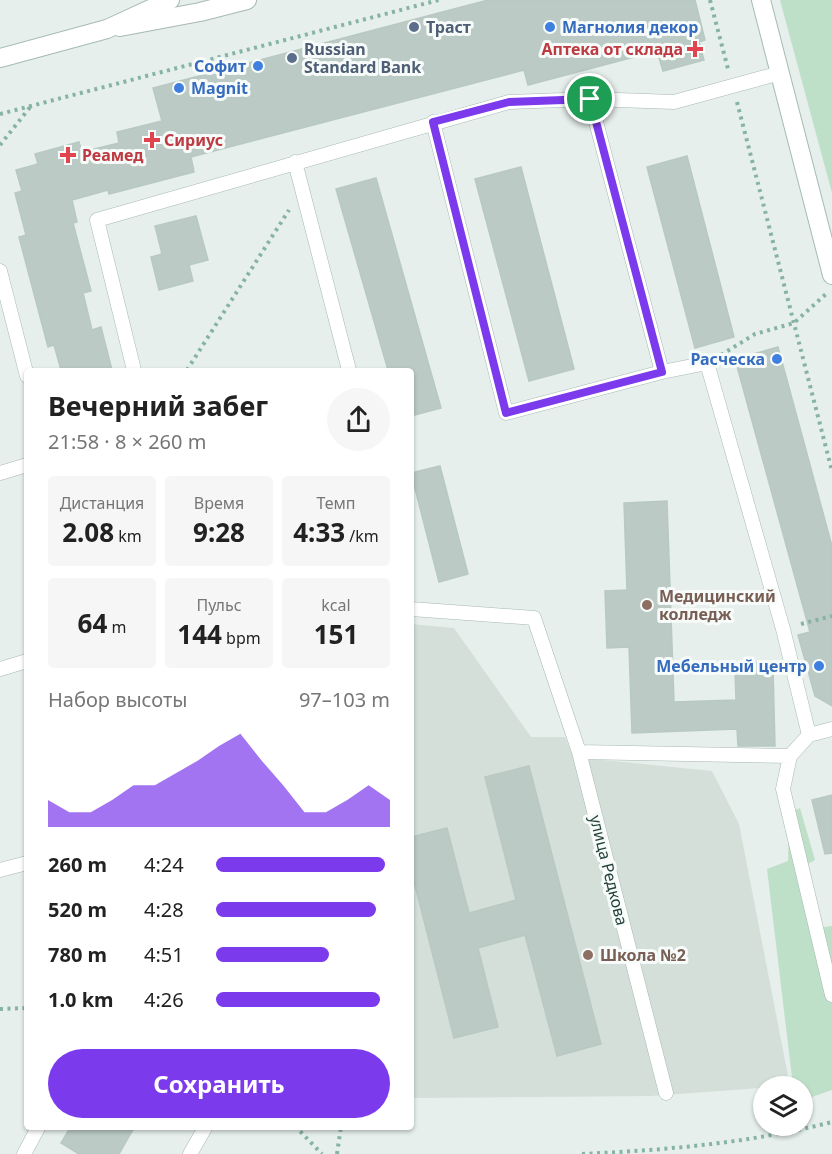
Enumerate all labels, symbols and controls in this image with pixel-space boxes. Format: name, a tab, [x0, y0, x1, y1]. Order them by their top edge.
place label: Траст	[426, 16, 471, 38]
place label: Магнолия декор	[562, 16, 698, 38]
marker: Траст	[407, 20, 421, 34]
marker: Магнолия декор	[543, 20, 557, 34]
place label: Russian Standard Bank	[304, 38, 421, 78]
place label: Аптека от склада	[542, 38, 683, 60]
marker: Аптека от склада	[688, 42, 702, 56]
marker: Russian Standard Bank	[285, 51, 299, 65]
place label: Софит	[194, 55, 246, 77]
marker: Софит	[251, 59, 265, 73]
pin	[564, 73, 615, 124]
place label: Magnit	[191, 77, 248, 99]
marker: Magnit	[172, 81, 186, 95]
icon: arrive	[573, 82, 606, 115]
place label: Сириус	[164, 129, 223, 151]
marker: Сириус	[145, 133, 159, 147]
place label: Реамед	[82, 144, 144, 166]
marker: Реамед	[59, 146, 77, 164]
place label: Расческа	[691, 348, 765, 370]
marker: Расческа	[770, 352, 784, 366]
text: Вечерний забег	[48, 387, 268, 424]
button: share	[327, 388, 390, 451]
text: 21:58 · 8 × 260 m	[48, 428, 206, 455]
text: Дистанция	[60, 492, 144, 514]
text: Время	[194, 492, 244, 514]
text: Темп	[316, 492, 356, 514]
text: 2.08	[62, 514, 114, 550]
text: 9:28	[193, 514, 245, 550]
text: 4:33	[293, 514, 345, 550]
text: km	[114, 525, 142, 547]
text: /km	[345, 525, 379, 547]
place label: Медицинский колледж	[659, 585, 776, 625]
text: Пульс	[196, 594, 242, 616]
text: kcal	[321, 594, 351, 616]
marker: Медицинский колледж	[640, 598, 654, 612]
text: 64	[78, 605, 107, 641]
text: m	[107, 616, 126, 638]
text: 144	[177, 616, 222, 652]
text: 151	[314, 616, 358, 652]
text: bpm	[222, 627, 261, 649]
place label: Мебельный центр	[656, 655, 807, 677]
marker: Мебельный центр	[812, 659, 826, 673]
text: Набор высоты	[48, 686, 187, 713]
text: 97–103 m	[299, 686, 390, 713]
street label: улица Редкова	[585, 813, 633, 927]
text: 260 m	[48, 851, 107, 878]
text: 4:24	[144, 851, 184, 878]
text: 520 m	[48, 896, 107, 923]
text: 4:28	[144, 896, 184, 923]
text: 780 m	[48, 941, 107, 968]
text: 4:51	[144, 941, 184, 968]
place label: Школа №2	[600, 944, 686, 966]
marker: Школа №2	[581, 948, 595, 962]
text: 1.0 km	[48, 986, 114, 1013]
text: 4:26	[144, 986, 184, 1013]
button: Сохранить	[48, 1049, 390, 1118]
map controls	[753, 1076, 813, 1136]
button: layers	[753, 1076, 813, 1136]

